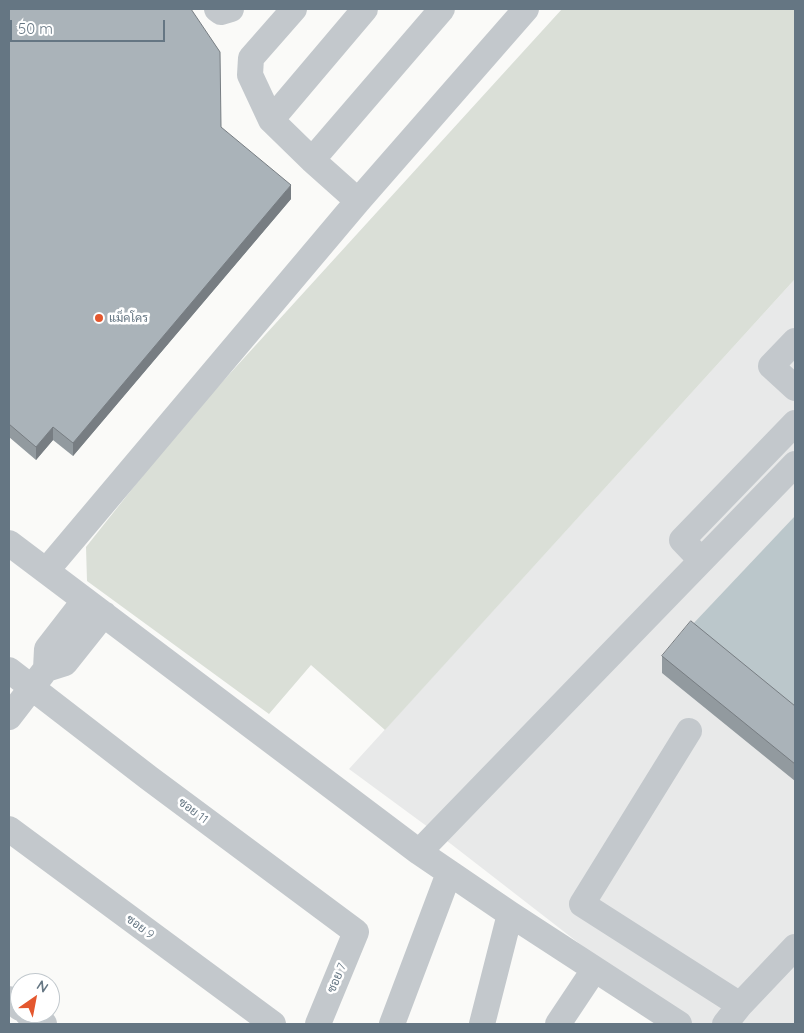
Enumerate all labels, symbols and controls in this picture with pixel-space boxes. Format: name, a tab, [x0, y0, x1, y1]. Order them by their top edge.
scale bar	[12, 10, 168, 42]
text: 50 m	[18, 19, 53, 38]
place label: แม็คโคร	[109, 311, 148, 325]
marker: แม็คโคร	[93, 312, 105, 324]
street label: ซอย 11	[175, 795, 211, 827]
street label: ซอย 9	[123, 912, 157, 942]
street label: ซอย 7	[324, 961, 350, 995]
north arrow	[10, 973, 60, 1023]
text: N	[33, 976, 52, 997]

